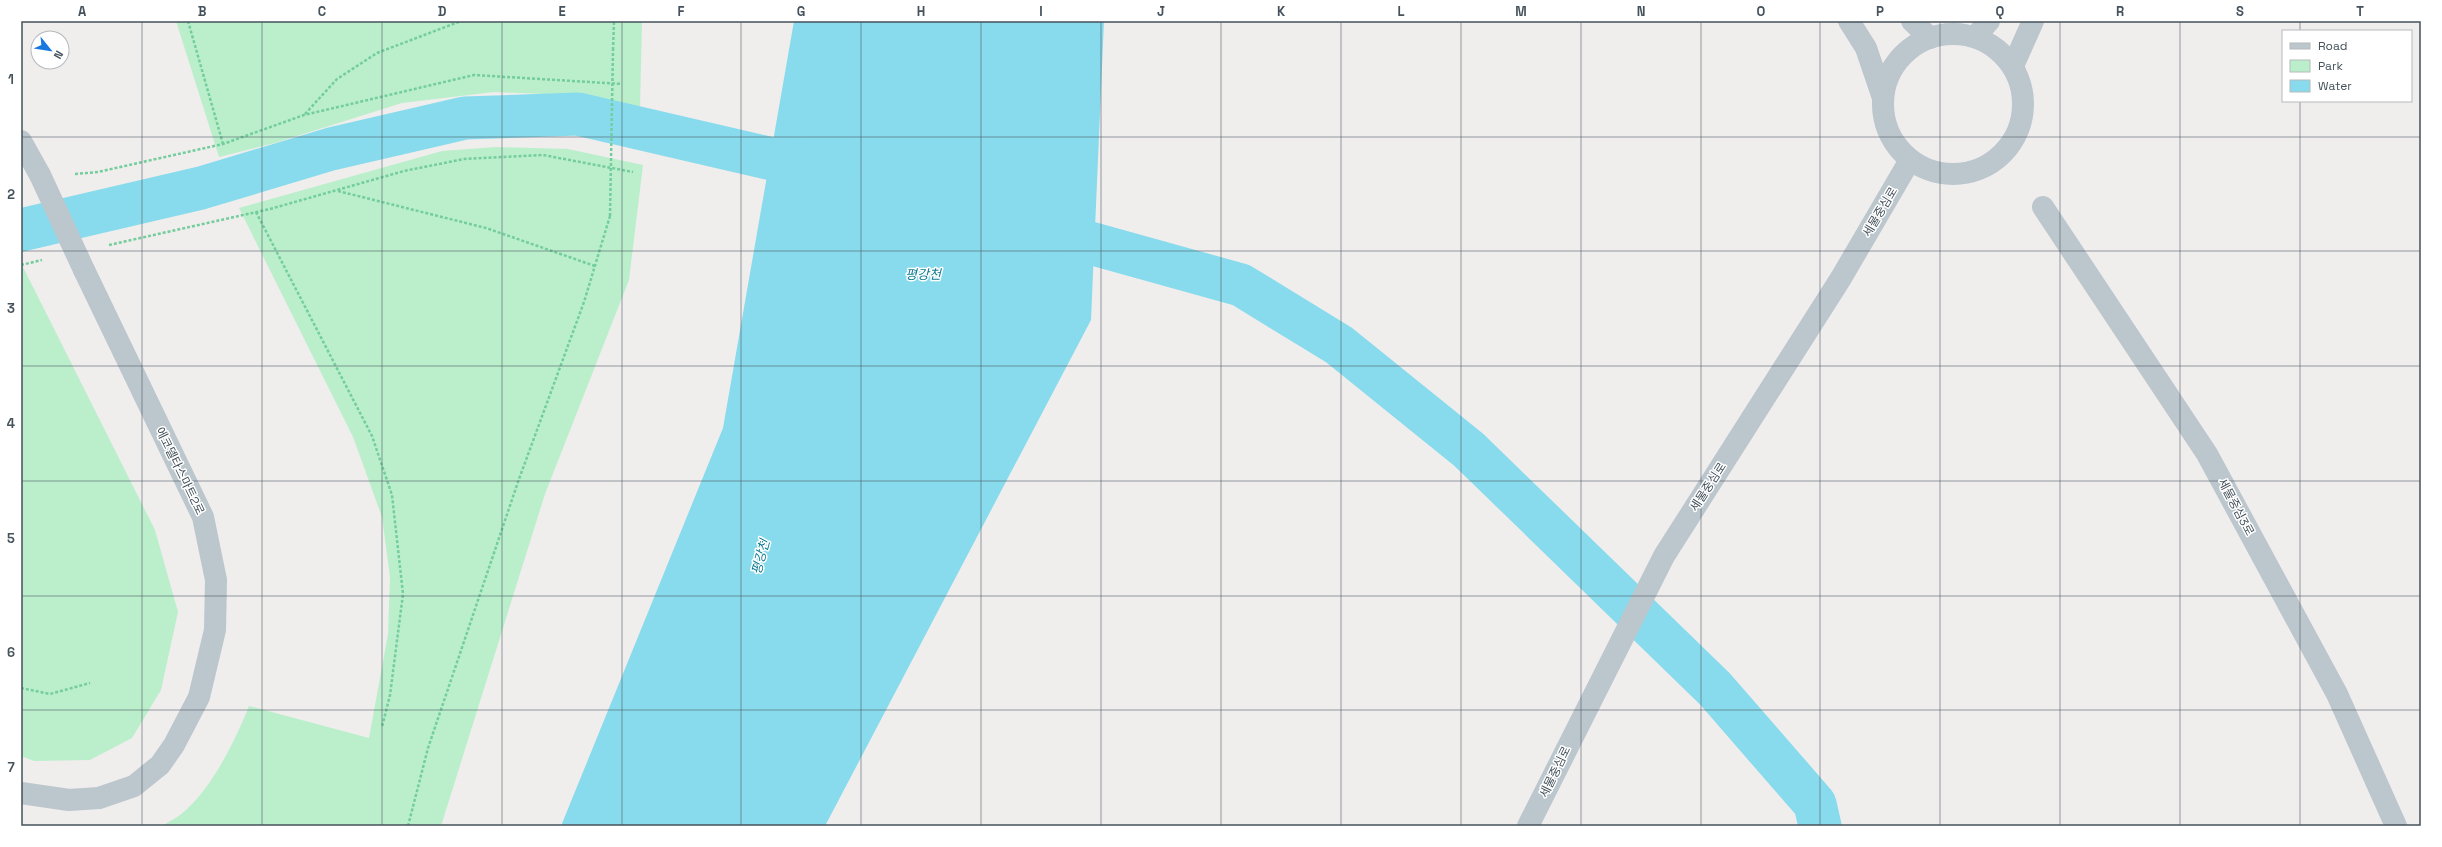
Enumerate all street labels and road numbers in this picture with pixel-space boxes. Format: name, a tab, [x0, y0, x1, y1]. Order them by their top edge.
street label: 세물중심로	[1859, 184, 1901, 240]
street label: 에코델타스마트2로	[152, 425, 208, 517]
street label: 세물중심로	[1686, 459, 1730, 515]
street label: 세물중심3로	[2214, 476, 2258, 538]
street label: 세물중심로	[1536, 744, 1574, 800]

